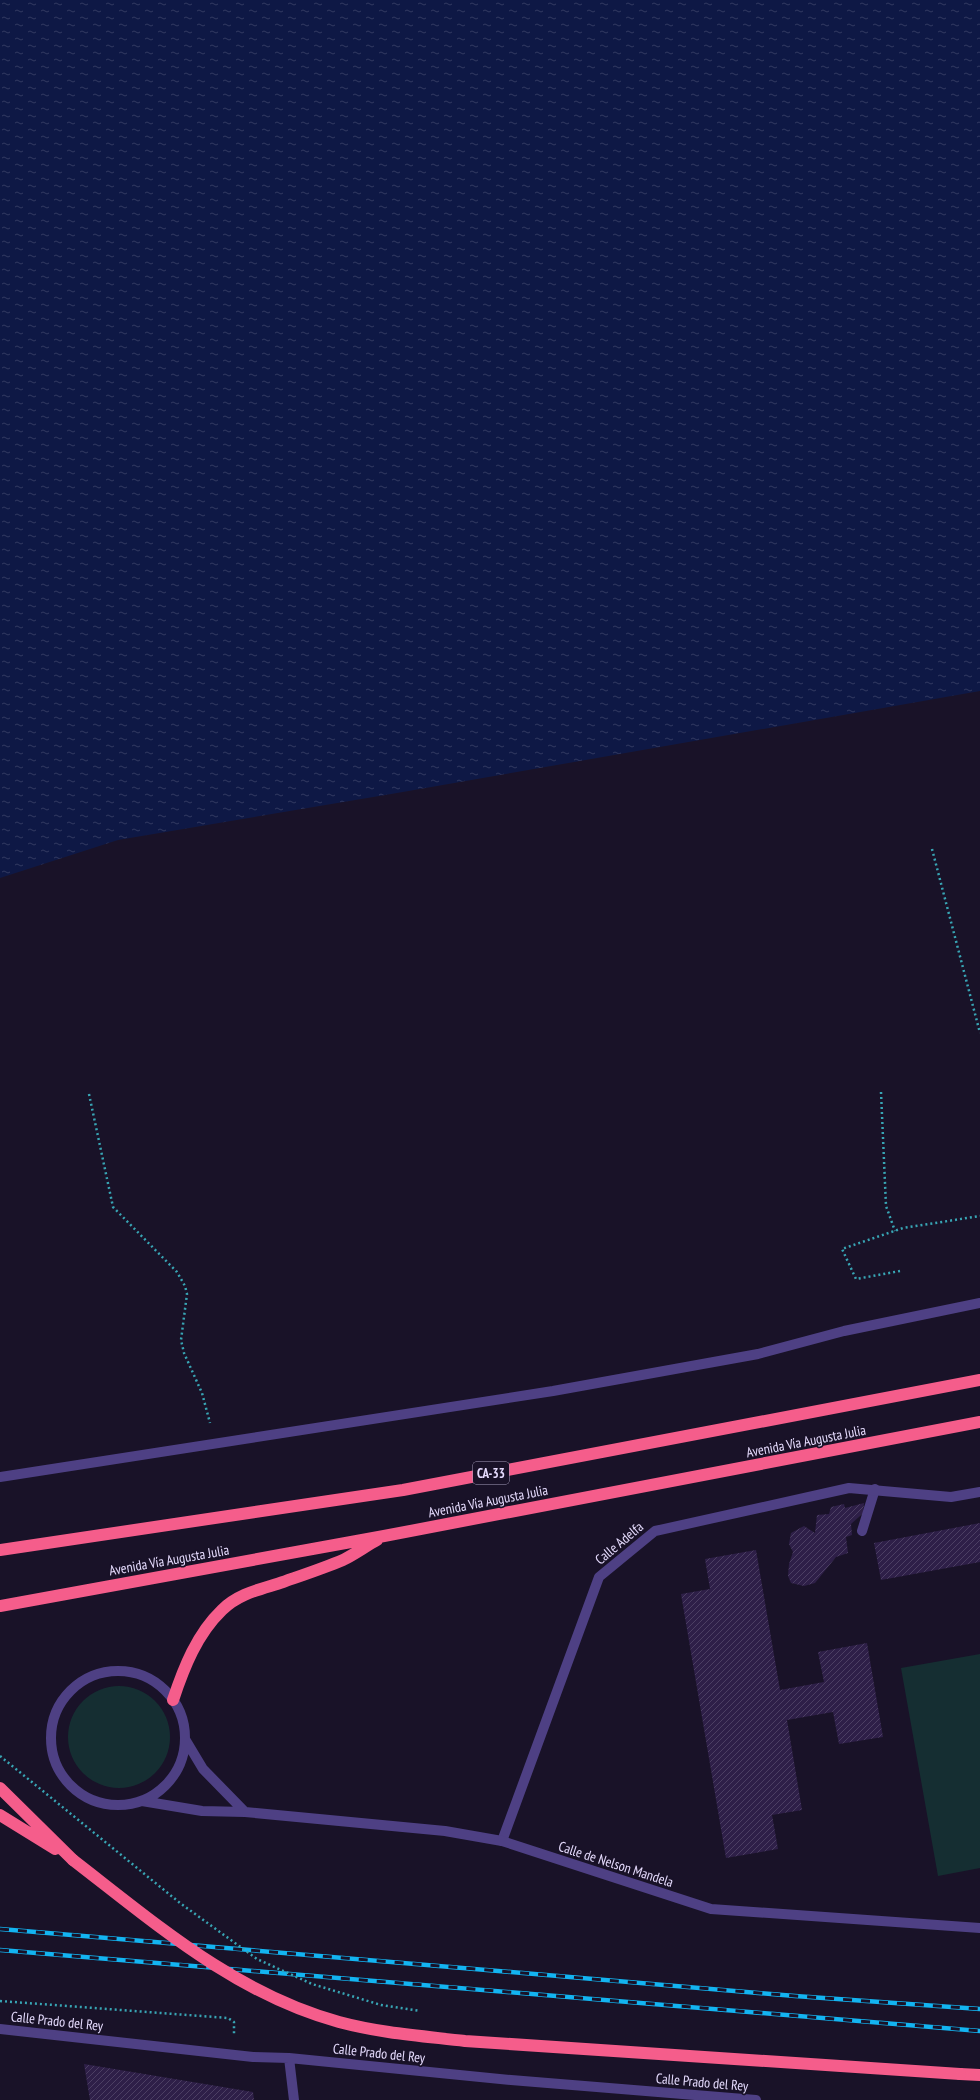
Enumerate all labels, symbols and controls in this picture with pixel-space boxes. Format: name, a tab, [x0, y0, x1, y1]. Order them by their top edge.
street label: Avenida Vía Augusta Julia	[745, 1421, 867, 1461]
road number: CA-33	[473, 1462, 509, 1484]
street label: Avenida Vía Augusta Julia	[427, 1481, 549, 1521]
street label: Calle Adelfa	[591, 1518, 647, 1568]
street label: Avenida Vía Augusta Julia	[108, 1541, 230, 1579]
street label: Calle de Nelson Mandela	[556, 1837, 676, 1891]
street label: Calle Prado del Rey	[10, 2007, 105, 2035]
street label: Calle Prado del Rey	[332, 2039, 427, 2067]
street label: Calle Prado del Rey	[655, 2069, 750, 2095]

